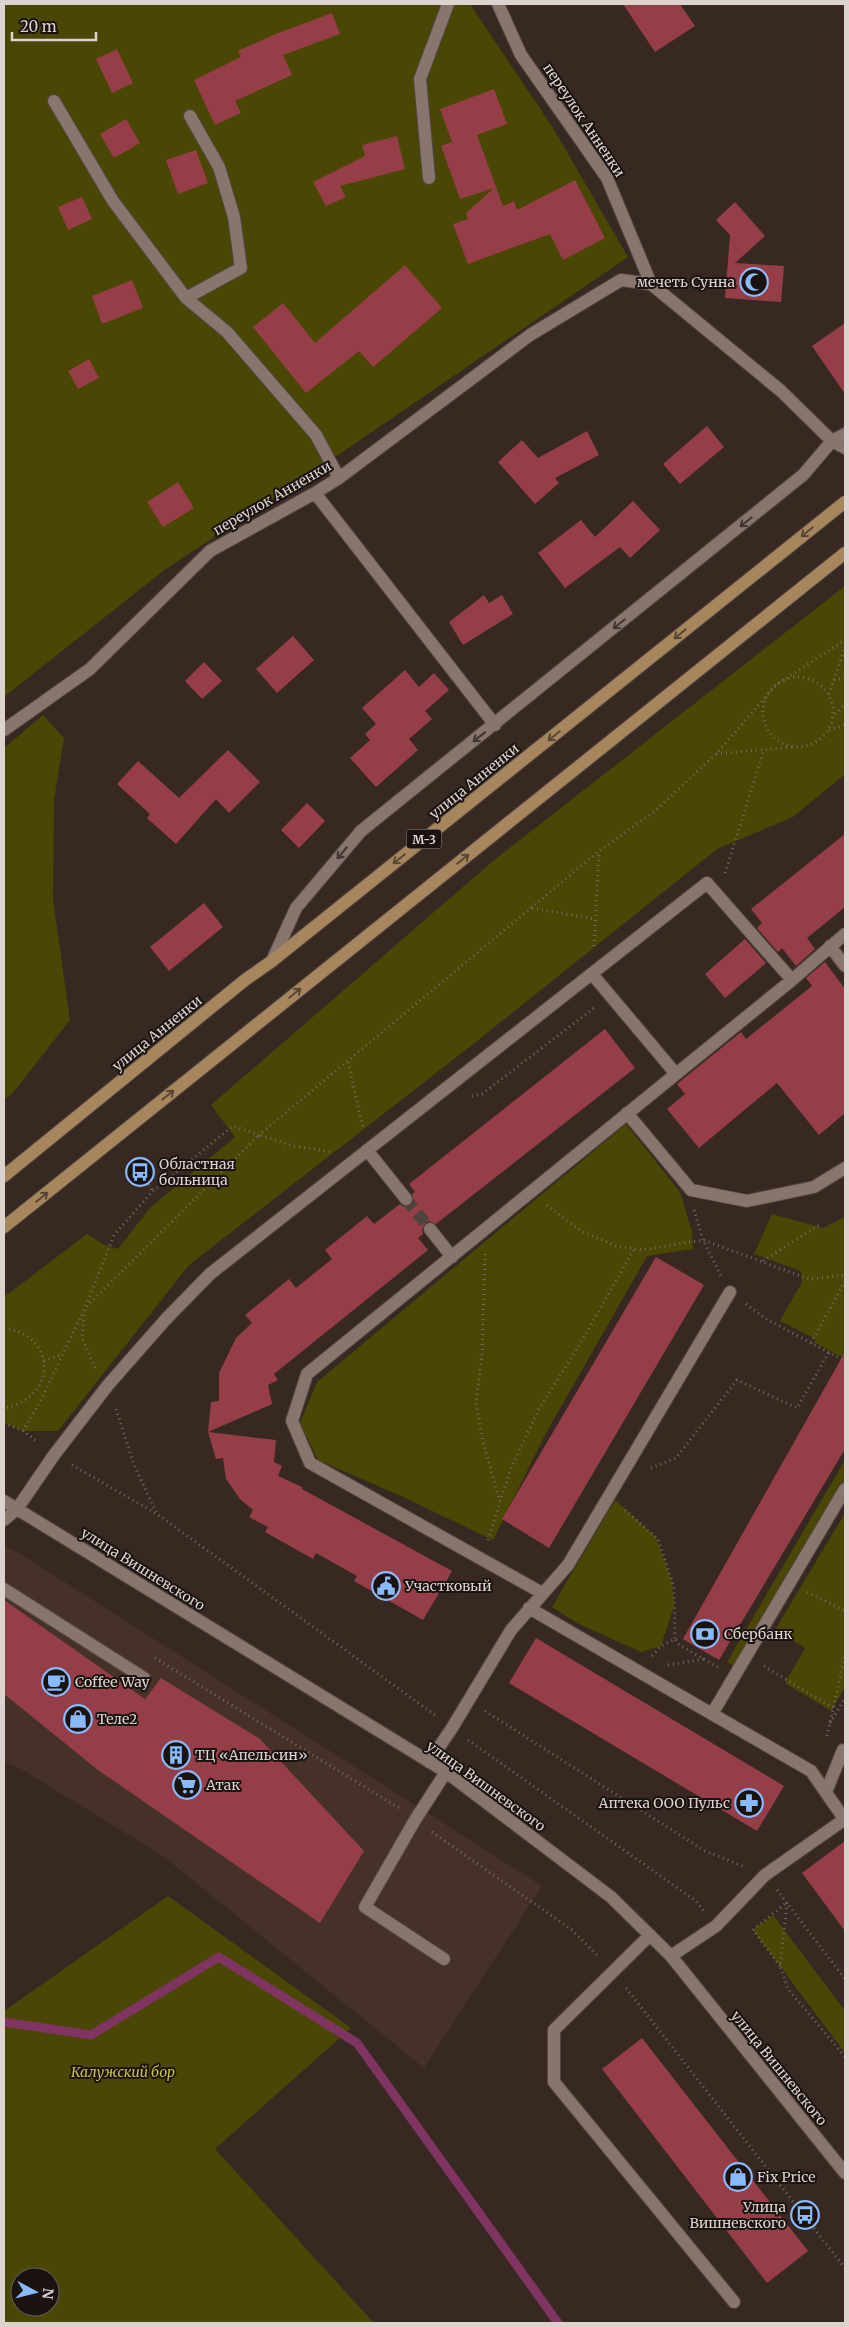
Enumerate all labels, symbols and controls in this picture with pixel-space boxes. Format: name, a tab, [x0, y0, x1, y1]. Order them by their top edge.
scale bar	[12, 10, 96, 42]
text: 20 m	[20, 17, 57, 36]
street label: переулок Анненки	[539, 60, 629, 181]
mosque icon: мечеть Сунна	[739, 267, 769, 297]
place label: мечеть Сунна	[637, 273, 735, 291]
street label: переулок Анненки	[210, 457, 335, 539]
one-way arrow	[739, 516, 752, 527]
one-way arrow	[801, 527, 814, 538]
one-way arrow	[613, 619, 626, 630]
one-way arrow	[674, 629, 687, 640]
one-way arrow	[547, 730, 560, 741]
one-way arrow	[473, 732, 486, 743]
street label: улица Анненки	[425, 739, 523, 823]
road number: М-3	[406, 830, 442, 849]
one-way arrow	[337, 846, 348, 859]
one-way arrow	[456, 853, 469, 864]
one-way arrow	[393, 854, 406, 865]
one-way arrow	[288, 988, 301, 999]
street label: улица Анненки	[108, 991, 206, 1075]
one-way arrow	[161, 1089, 174, 1100]
place label: Областная больница	[159, 1155, 235, 1189]
bus stop icon: Областная больница	[125, 1157, 155, 1187]
one-way arrow	[35, 1191, 48, 1202]
street label: улица Вишневского	[78, 1524, 208, 1614]
public building icon: Участковый	[371, 1571, 401, 1601]
place label: Участковый	[404, 1577, 492, 1595]
bank icon: Сбербанк	[690, 1619, 720, 1649]
place label: Сбербанк	[724, 1625, 792, 1643]
cafe icon: Coffee Way	[41, 1667, 71, 1697]
place label: Coffee Way	[75, 1673, 151, 1691]
shop icon: Теле2	[63, 1704, 93, 1734]
place label: Теле2	[97, 1710, 137, 1728]
street label: улица Вишневского	[423, 1737, 549, 1835]
building icon: ТЦ «Апельсин»	[161, 1740, 191, 1770]
place label: ТЦ «Апельсин»	[195, 1746, 308, 1764]
supermarket icon: Атак	[172, 1770, 202, 1800]
place label: Атак	[205, 1776, 240, 1794]
pharmacy icon: Аптека ООО Пульс	[734, 1788, 764, 1818]
place label: Аптека ООО Пульс	[598, 1794, 730, 1812]
street label: улица Вишневского	[727, 2007, 831, 2129]
park label: Калужский бор	[71, 2063, 175, 2081]
shop icon: Fix Price	[723, 2162, 753, 2192]
place label: Fix Price	[757, 2168, 816, 2186]
place label: Улица Вишневского	[689, 2198, 786, 2232]
bus stop icon: Улица Вишневского	[790, 2200, 820, 2230]
north arrow	[10, 2267, 60, 2317]
text: N	[38, 2287, 58, 2300]

